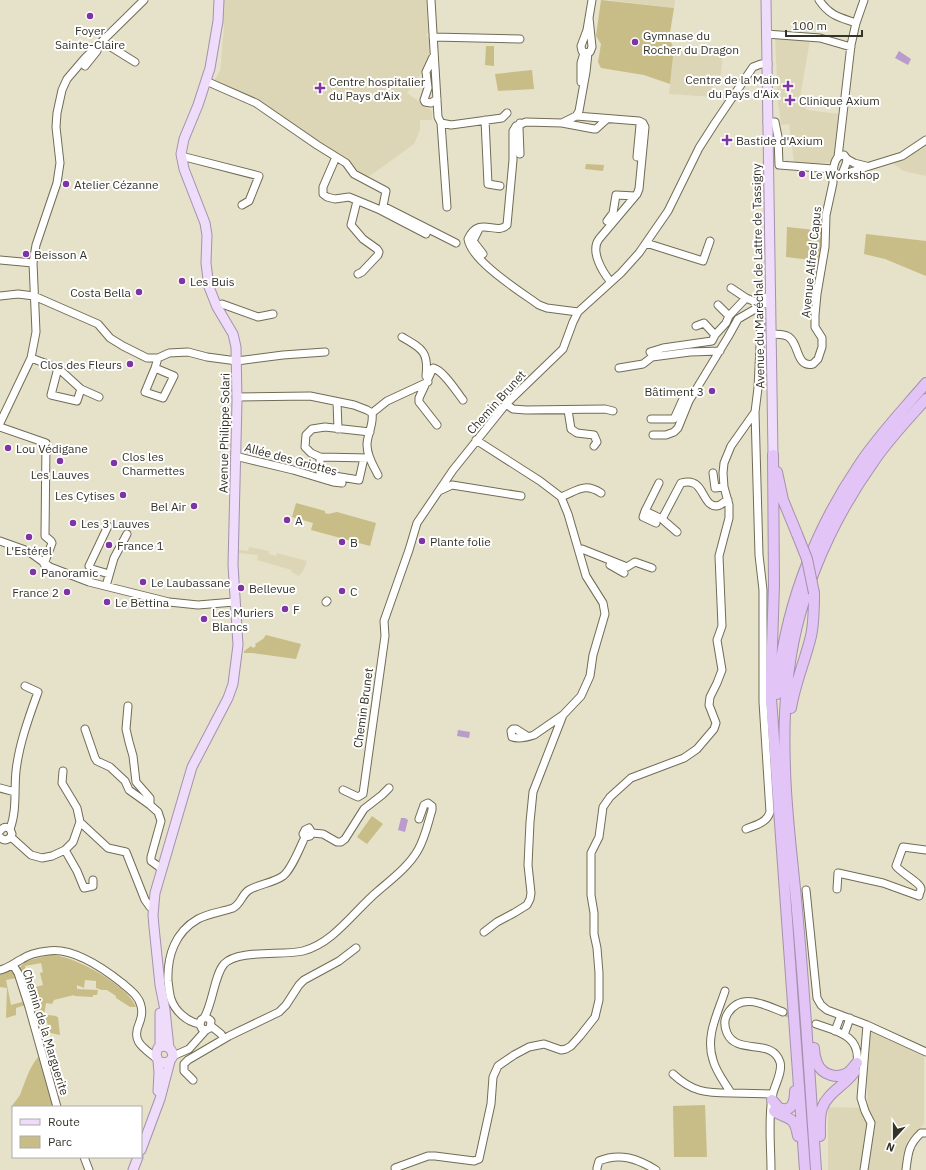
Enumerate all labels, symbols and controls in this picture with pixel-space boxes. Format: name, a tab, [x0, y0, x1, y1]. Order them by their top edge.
marker: Foyer Sainte-Claire	[85, 11, 95, 21]
scale bar	[786, 12, 862, 38]
text: 100 m	[792, 18, 827, 33]
place label: Foyer Sainte-Claire	[55, 23, 125, 52]
place label: Gymnase du Rocher du Dragon	[643, 28, 739, 57]
marker: Gymnase du Rocher du Dragon	[630, 37, 640, 47]
place label: Centre de la Main du Pays d'Aix	[685, 72, 779, 101]
place label: Centre hospitalier du Pays d'Aix	[329, 74, 426, 103]
marker: Centre de la Main du Pays d'Aix	[782, 80, 794, 92]
marker: Centre hospitalier du Pays d'Aix	[314, 82, 326, 94]
place label: Clinique Axium	[799, 93, 880, 108]
marker: Clinique Axium	[784, 94, 796, 106]
place label: Bastide d'Axium	[736, 133, 823, 148]
marker: Bastide d'Axium	[721, 134, 733, 146]
street label: Avenue du Maréchal de Lattre de Tassigny	[749, 163, 767, 389]
place label: Le Workshop	[810, 167, 880, 182]
marker: Le Workshop	[797, 169, 807, 179]
place label: Atelier Cézanne	[74, 177, 159, 192]
marker: Atelier Cézanne	[61, 179, 71, 189]
street label: Avenue Alfred Capus	[798, 205, 824, 318]
place label: Beisson A	[34, 247, 87, 262]
marker: Beisson A	[21, 249, 31, 259]
place label: Les Buis	[190, 274, 235, 289]
marker: Les Buis	[177, 276, 187, 286]
place label: Costa Bella	[70, 285, 132, 300]
marker: Costa Bella	[134, 287, 144, 297]
place label: Clos des Fleurs	[40, 357, 122, 372]
marker: Clos des Fleurs	[125, 359, 135, 369]
street label: Chemin Brunet	[463, 367, 529, 437]
street label: Avenue Philippe Solari	[215, 373, 233, 493]
place label: Bâtiment 3	[644, 384, 704, 399]
marker: Bâtiment 3	[707, 386, 717, 396]
street label: Allée des Griottes	[243, 439, 339, 479]
place label: Lou Védigane	[16, 441, 88, 456]
marker: Lou Védigane	[3, 443, 13, 453]
place label: Clos les Charmettes	[122, 449, 185, 478]
marker: Les Lauves	[55, 456, 65, 466]
marker: Clos les Charmettes	[109, 458, 119, 468]
place label: Les Lauves	[31, 467, 89, 482]
place label: Les Cytises	[55, 488, 115, 503]
marker: Les Cytises	[118, 490, 128, 500]
place label: Bel Air	[150, 499, 187, 514]
marker: Bel Air	[189, 501, 199, 511]
place label: A	[295, 513, 303, 528]
marker: A	[282, 515, 292, 525]
place label: Les 3 Lauves	[81, 516, 150, 531]
marker: Les 3 Lauves	[68, 518, 78, 528]
marker: L'Estérel	[24, 532, 34, 542]
place label: Plante folie	[430, 534, 491, 549]
place label: B	[350, 535, 358, 550]
marker: Plante folie	[417, 536, 427, 546]
marker: B	[337, 537, 347, 547]
place label: France 1	[117, 538, 164, 553]
marker: France 1	[104, 540, 114, 550]
place label: L'Estérel	[6, 543, 52, 558]
place label: Panoramic	[41, 565, 98, 580]
marker: Panoramic	[28, 567, 38, 577]
place label: Le Laubassane	[151, 575, 231, 590]
marker: Le Laubassane	[138, 577, 148, 587]
place label: Bellevue	[249, 581, 296, 596]
marker: Bellevue	[236, 583, 246, 593]
place label: C	[350, 584, 358, 599]
place label: France 2	[12, 585, 59, 600]
marker: C	[337, 586, 347, 596]
marker: France 2	[62, 587, 72, 597]
place label: Le Bettina	[115, 595, 170, 610]
marker: Le Bettina	[102, 597, 112, 607]
place label: F	[293, 602, 300, 617]
marker: F	[280, 604, 290, 614]
place label: Les Muriers Blancs	[212, 605, 274, 634]
marker: Les Muriers Blancs	[199, 614, 209, 624]
street label: Chemin Brunet	[350, 667, 376, 749]
street label: Chemin de la Marguerite	[20, 967, 72, 1097]
legend	[12, 1106, 142, 1158]
text: Route	[48, 1114, 80, 1129]
north arrow	[874, 1118, 914, 1158]
text: Parc	[48, 1134, 72, 1149]
text: N	[884, 1139, 897, 1155]

